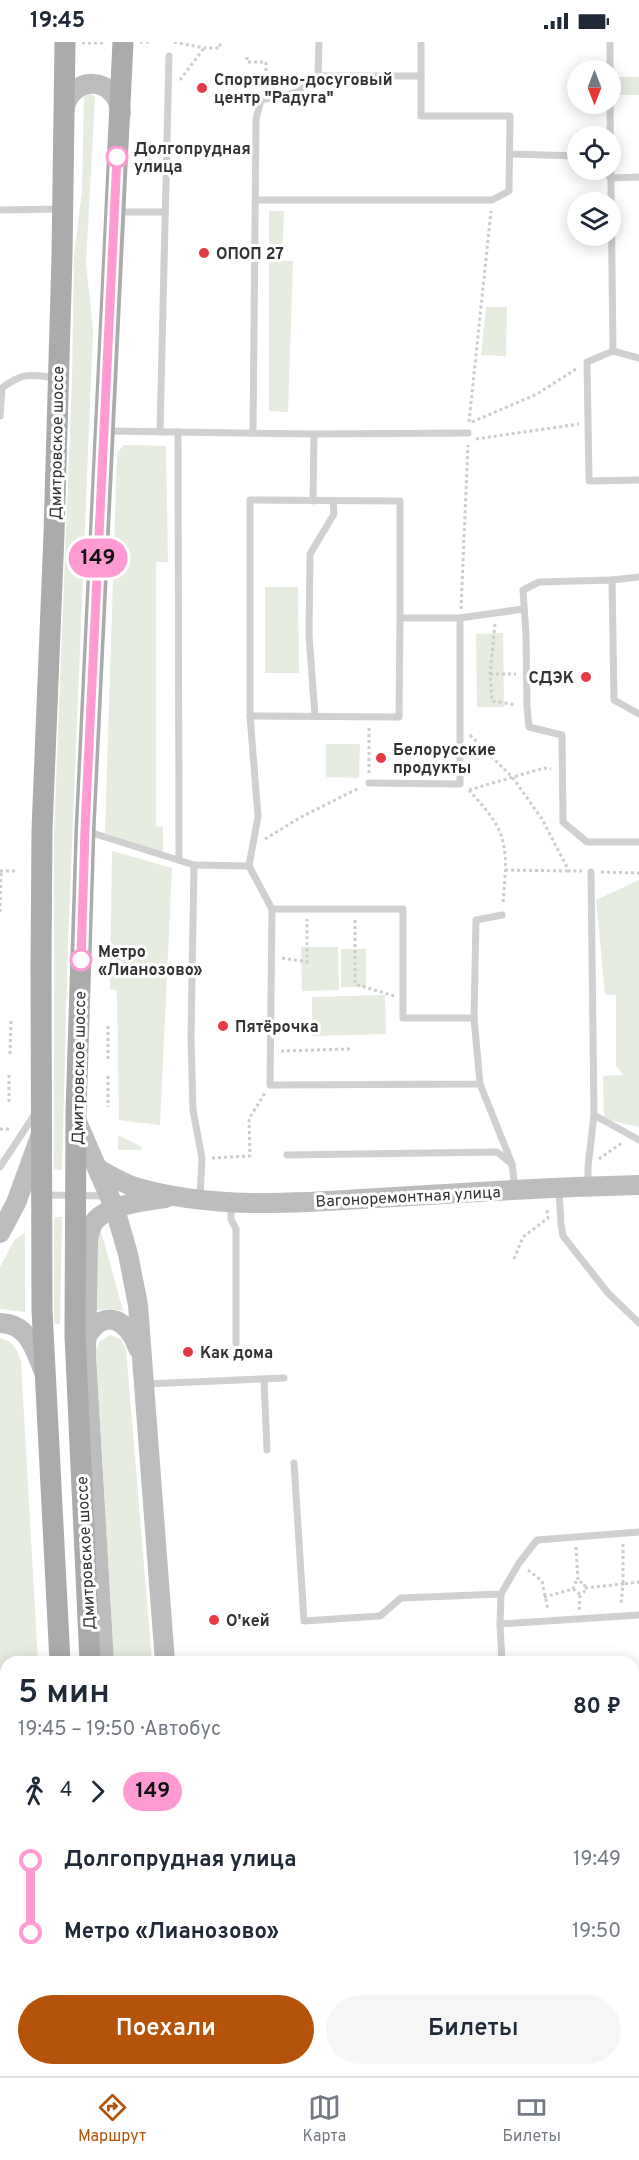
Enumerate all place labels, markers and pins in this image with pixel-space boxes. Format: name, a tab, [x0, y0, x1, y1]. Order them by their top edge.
place label: Спортивно-досуговый центр "Радуга"	[214, 71, 393, 109]
marker: Спортивно-досуговый центр "Радуга"	[195, 81, 209, 95]
place label: Долгопрудная улица	[134, 140, 251, 178]
marker: Долгопрудная улица	[106, 146, 128, 168]
place label: ОПОП 27	[216, 245, 284, 265]
marker: ОПОП 27	[197, 246, 211, 260]
place label: СДЭК	[528, 669, 574, 689]
marker: СДЭК	[579, 670, 593, 684]
place label: Белорусские продукты	[393, 741, 496, 779]
marker: Белорусские продукты	[374, 751, 388, 765]
place label: Метро «Лианозово»	[98, 943, 203, 981]
marker: Метро «Лианозово»	[70, 949, 92, 971]
place label: Пятёрочка	[235, 1018, 319, 1038]
marker: Пятёрочка	[216, 1019, 230, 1033]
place label: Как дома	[200, 1344, 273, 1364]
marker: Как дома	[181, 1345, 195, 1359]
place label: О'кей	[226, 1612, 270, 1632]
marker: О'кей	[207, 1613, 221, 1627]

